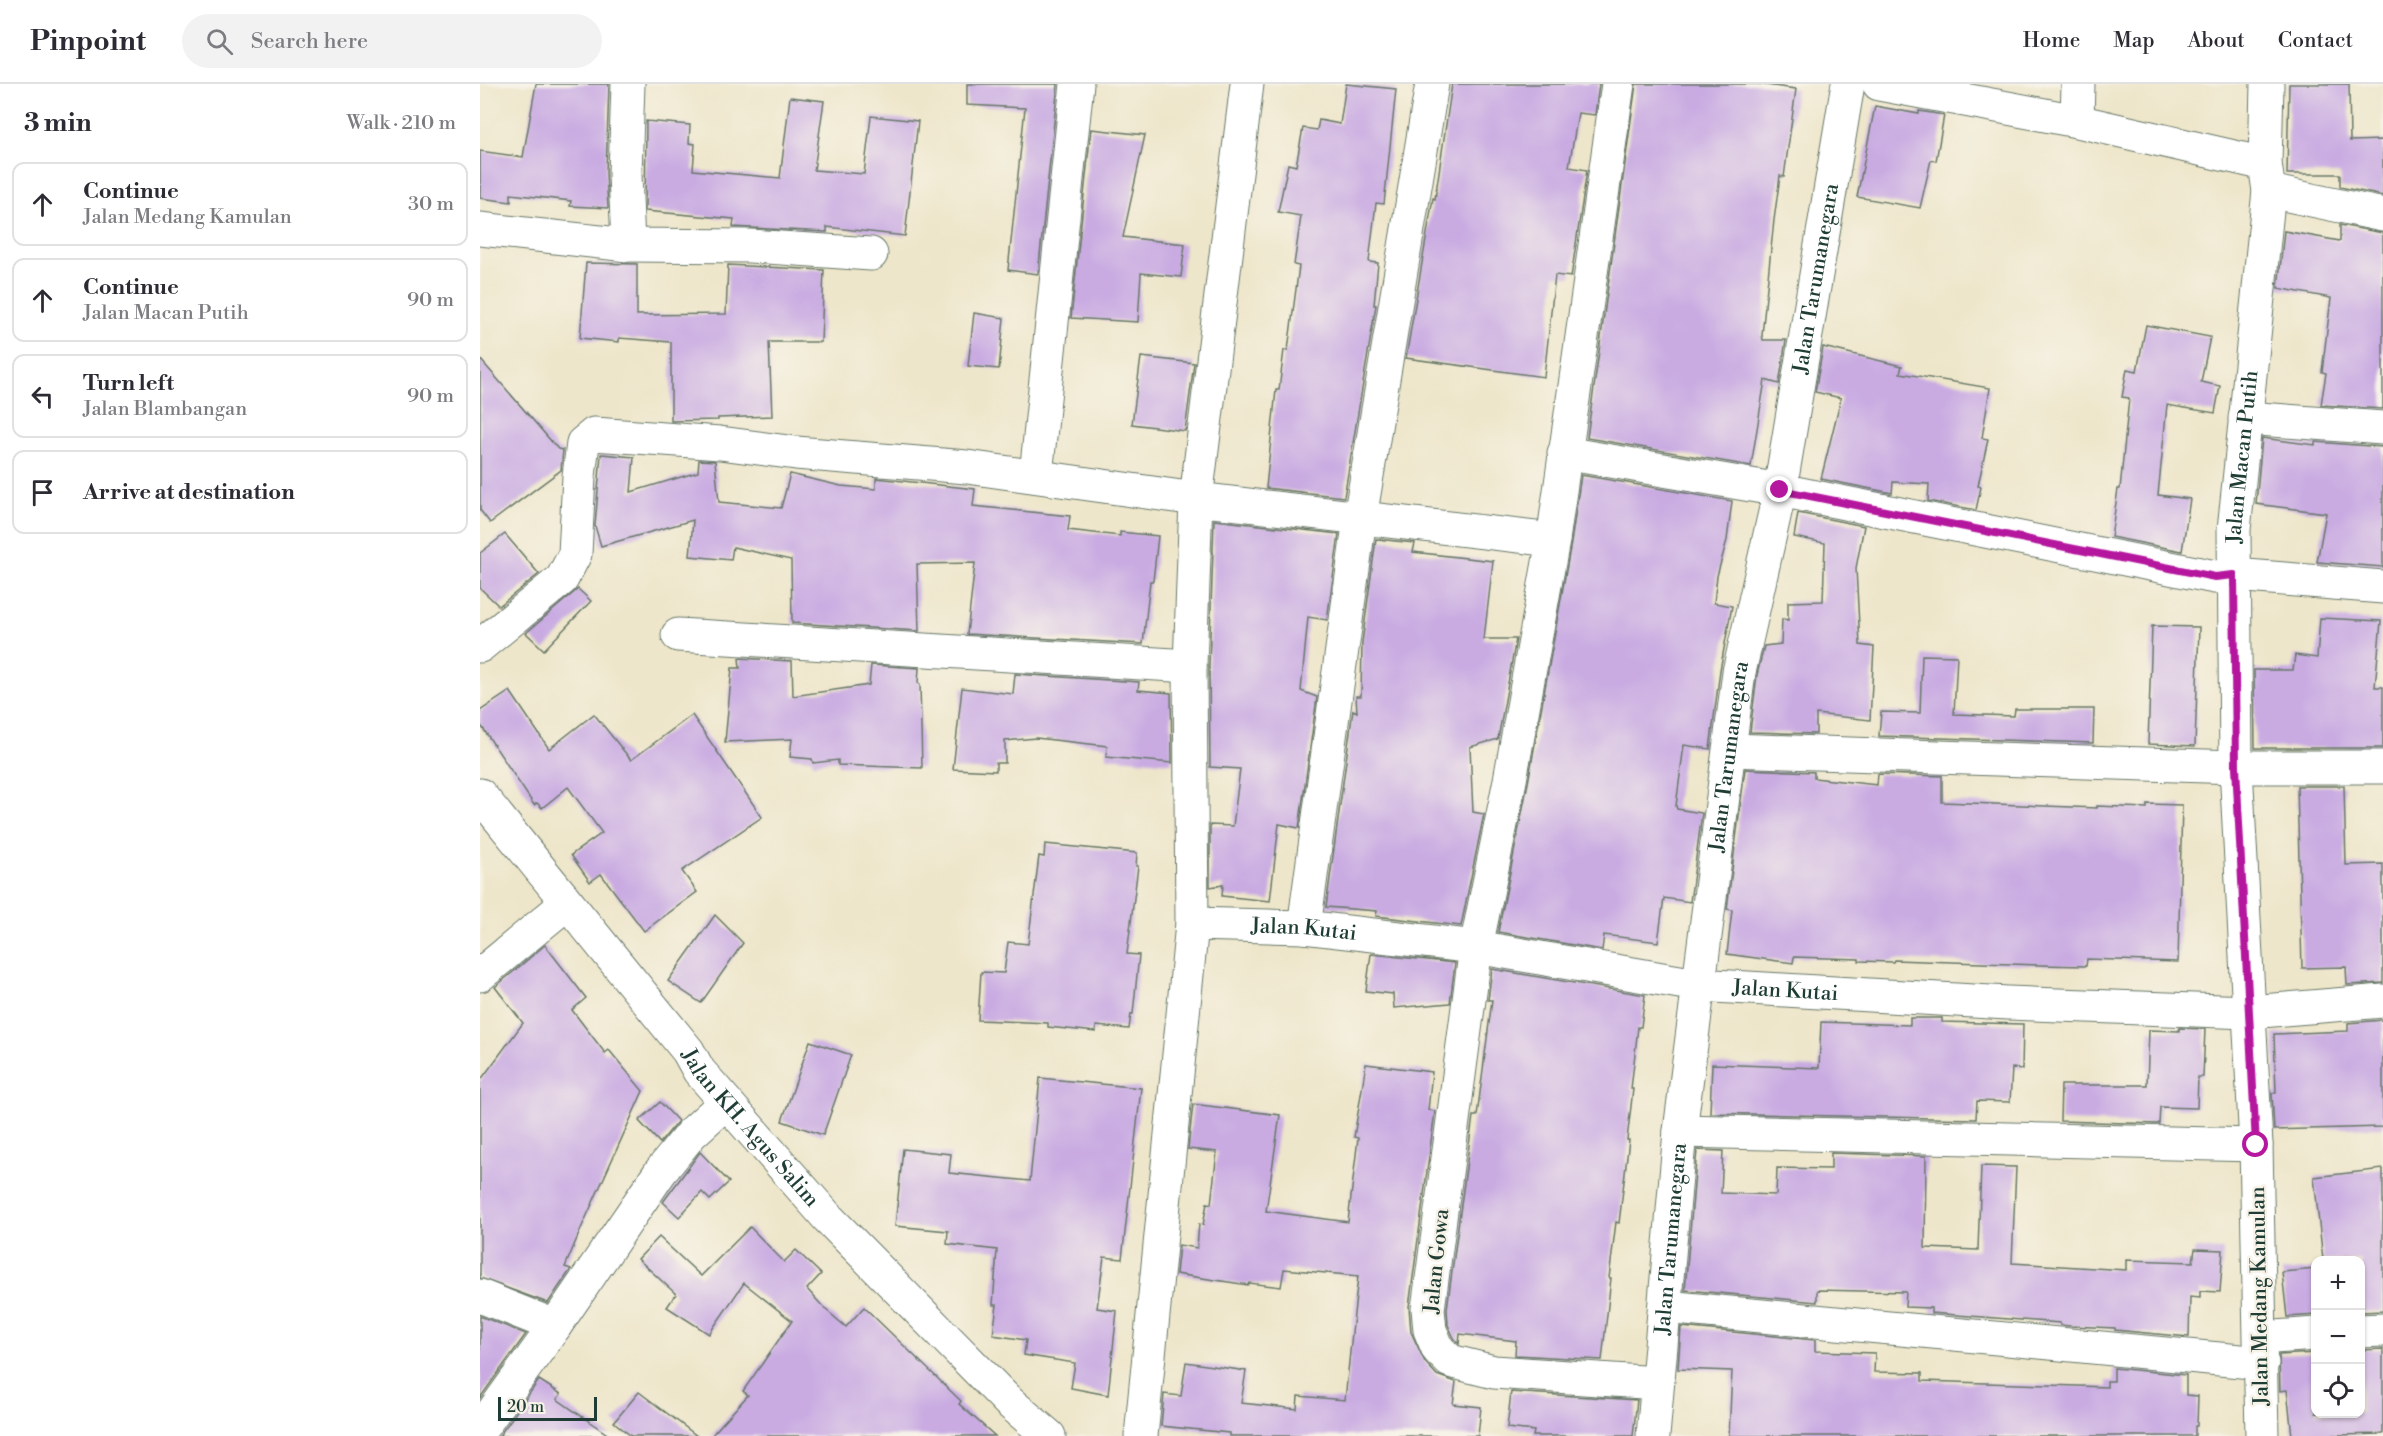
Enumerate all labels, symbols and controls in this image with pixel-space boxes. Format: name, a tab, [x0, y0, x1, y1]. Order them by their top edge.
search box	[182, 14, 602, 68]
text: Pinpoint	[30, 24, 146, 59]
icon: search	[203, 25, 236, 58]
text: Search here	[251, 28, 368, 55]
text: Home	[2023, 28, 2080, 54]
text: Map	[2113, 28, 2155, 54]
text: About	[2188, 28, 2245, 54]
text: Contact	[2278, 28, 2353, 54]
text: 3 min	[24, 107, 92, 139]
text: Walk · 210 m	[347, 111, 456, 136]
text: Continue	[83, 178, 179, 205]
street label: Jalan Tarumanegara	[1788, 181, 1845, 377]
icon: ahead	[26, 188, 59, 221]
text: 30 m	[408, 192, 454, 217]
text: Jalan Medang Kamulan	[83, 205, 292, 230]
text: Continue	[83, 274, 179, 301]
icon: ahead	[26, 284, 59, 317]
text: 90 m	[407, 288, 454, 313]
text: Jalan Macan Putih	[83, 301, 249, 326]
street label: Jalan Macan Putih	[2222, 369, 2264, 545]
text: Turn left	[83, 370, 174, 397]
icon: left	[26, 380, 59, 413]
text: 90 m	[407, 384, 454, 409]
text: Jalan Blambangan	[83, 397, 247, 422]
icon: arrive	[26, 476, 59, 509]
route end	[1766, 476, 1792, 502]
text: Arrive at destination	[83, 479, 295, 506]
street label: Jalan Tarumanegara	[1704, 658, 1755, 855]
street label: Jalan Kutai	[1249, 914, 1358, 947]
street label: Jalan Kutai	[1731, 975, 1839, 1007]
street label: Jalan KH. Agus Salim	[675, 1044, 824, 1213]
route start	[2242, 1131, 2268, 1157]
street label: Jalan Tarumanegara	[1650, 1141, 1693, 1337]
street label: Jalan Medang Kamulan	[2245, 1186, 2275, 1407]
street label: Jalan Gowa	[1418, 1207, 1455, 1316]
map controls	[2311, 1256, 2365, 1418]
button: +	[2311, 1256, 2365, 1310]
button: −	[2311, 1310, 2365, 1364]
button: locate	[2311, 1364, 2365, 1418]
scale bar	[498, 1394, 597, 1422]
text: 20 m	[507, 1397, 544, 1417]

